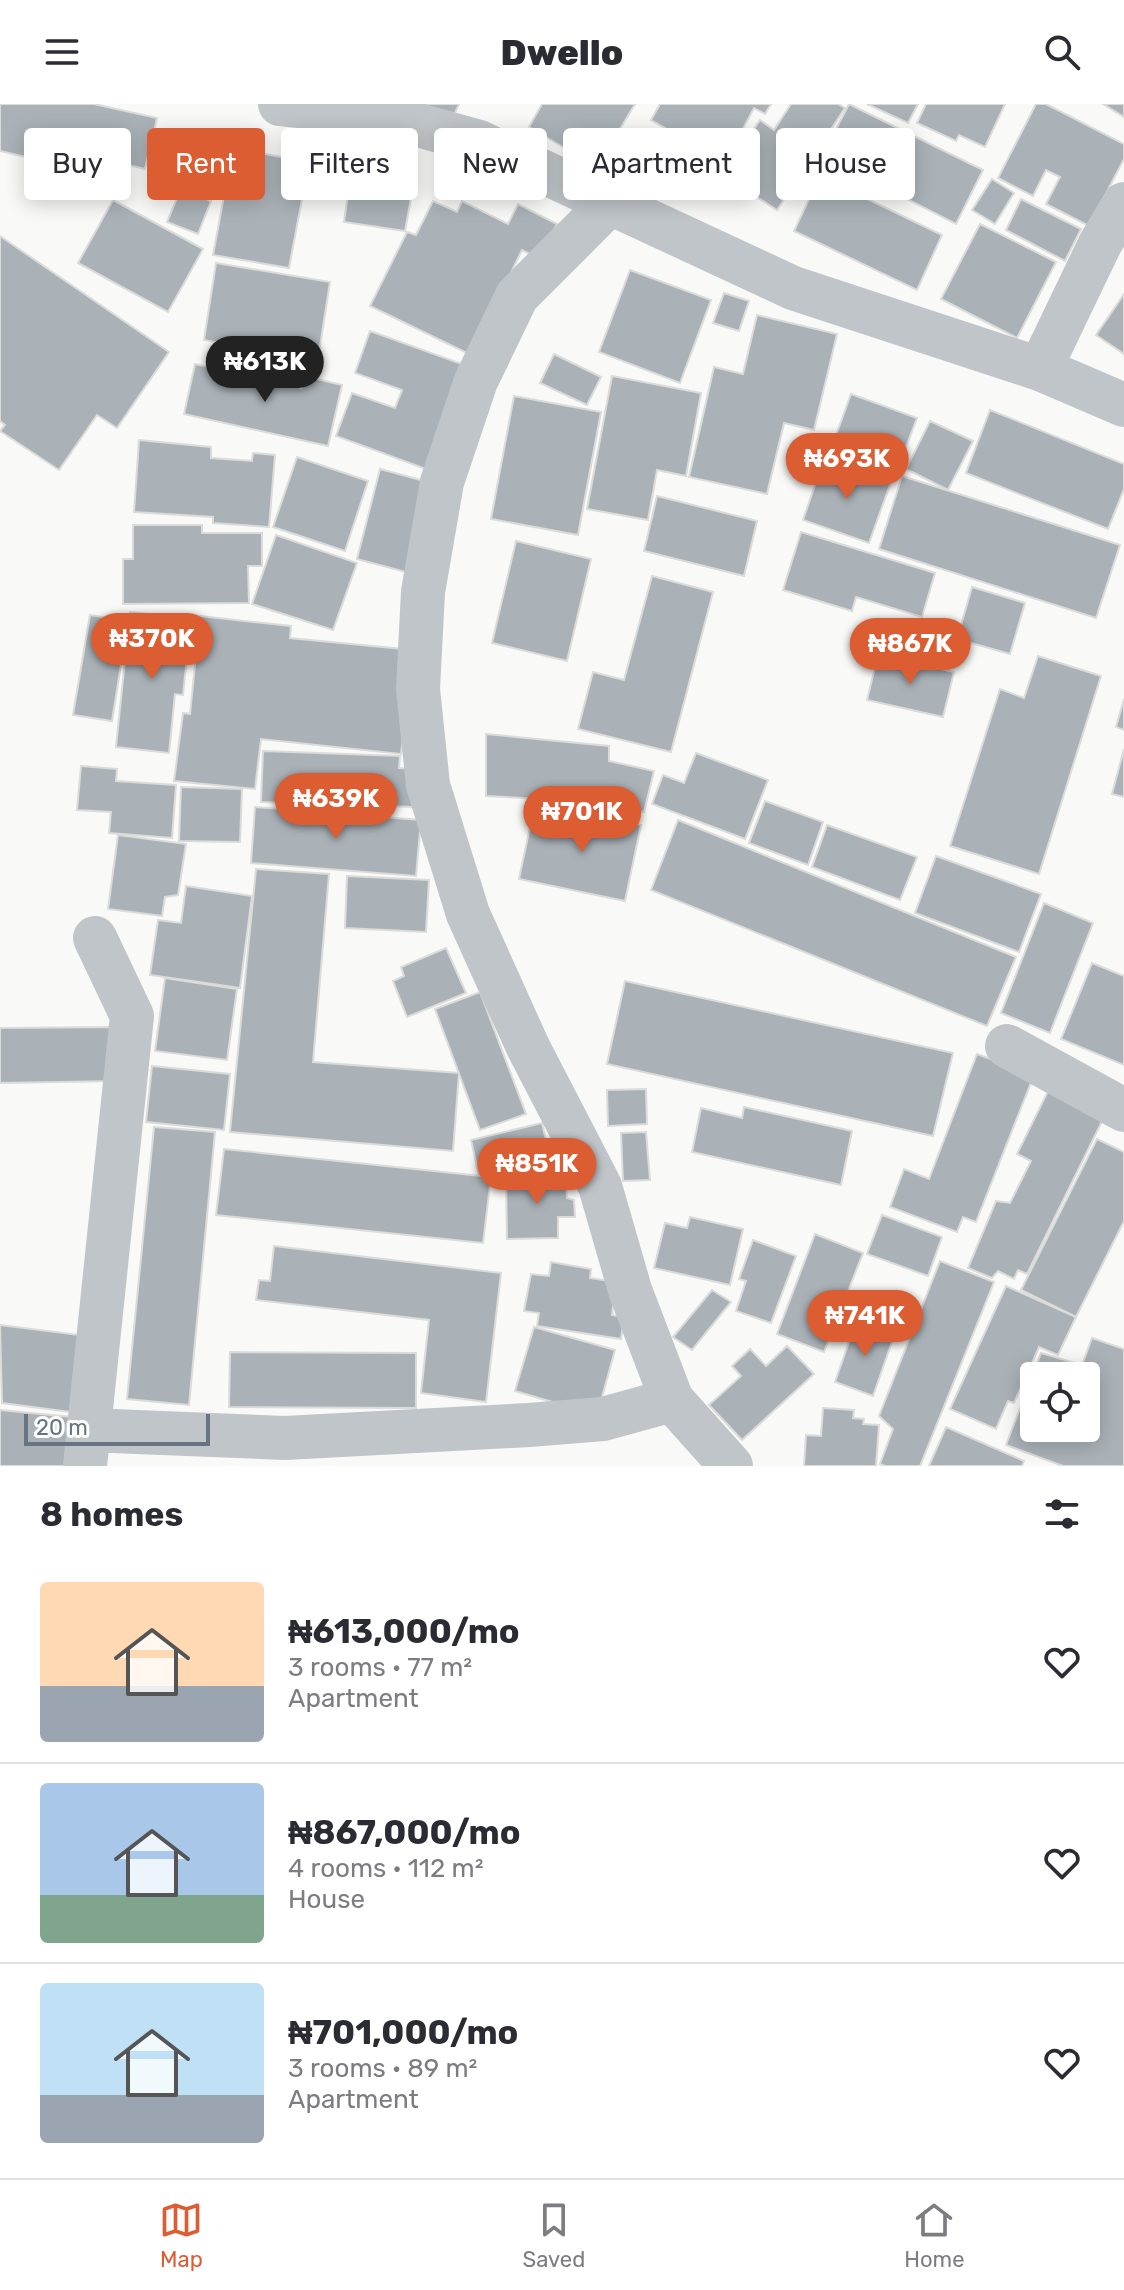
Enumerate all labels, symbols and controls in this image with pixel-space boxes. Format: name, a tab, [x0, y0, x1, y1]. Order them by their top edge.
icon: menu	[40, 30, 84, 74]
icon: search	[1040, 30, 1084, 74]
text: Dwello	[501, 31, 623, 74]
chip: Buy	[24, 128, 131, 200]
chip: Rent	[147, 128, 265, 200]
chip: Filters	[281, 128, 418, 200]
chip: New	[434, 128, 547, 200]
chip: Apartment	[563, 128, 760, 200]
chip: House	[776, 128, 915, 200]
pin: ₦613K	[209, 336, 321, 404]
text: ₦613K	[224, 346, 306, 377]
pin: ₦693K	[791, 433, 903, 501]
text: ₦693K	[804, 443, 890, 474]
pin: ₦370K	[96, 613, 208, 681]
pin: ₦867K	[854, 618, 966, 686]
text: ₦370K	[109, 623, 195, 654]
text: ₦867K	[868, 628, 952, 659]
pin: ₦639K	[280, 773, 392, 841]
text: ₦639K	[293, 783, 379, 814]
pin: ₦701K	[526, 786, 638, 854]
text: ₦701K	[541, 796, 623, 827]
pin: ₦851K	[481, 1138, 593, 1206]
text: ₦851K	[495, 1148, 579, 1179]
pin: ₦741K	[809, 1290, 921, 1358]
text: ₦741K	[825, 1300, 905, 1331]
map controls	[1020, 1362, 1100, 1442]
button: locate	[1020, 1362, 1100, 1442]
scale bar	[24, 1410, 210, 1446]
text: 20 m	[36, 1414, 88, 1441]
icon: filters	[1040, 1492, 1084, 1536]
text: 8 homes	[40, 1494, 183, 1535]
text: ₦613,000/mo	[288, 1611, 520, 1652]
icon: home	[104, 1614, 200, 1710]
icon: heart	[1040, 1640, 1084, 1684]
text: 3 rooms · 77 m²	[288, 1652, 472, 1683]
text: Apartment	[288, 1683, 419, 1714]
text: ₦867,000/mo	[288, 1812, 520, 1853]
icon: home	[104, 1815, 200, 1911]
icon: heart	[1040, 1841, 1084, 1885]
text: 4 rooms · 112 m²	[288, 1853, 484, 1884]
text: House	[288, 1884, 365, 1915]
text: ₦701,000/mo	[288, 2012, 518, 2053]
icon: home	[104, 2015, 200, 2111]
icon: heart	[1040, 2041, 1084, 2085]
text: 3 rooms · 89 m²	[288, 2053, 477, 2084]
text: Apartment	[288, 2084, 419, 2115]
tab: Map	[159, 2198, 203, 2273]
tab: Saved	[522, 2198, 585, 2273]
tab: Home	[904, 2198, 964, 2273]

